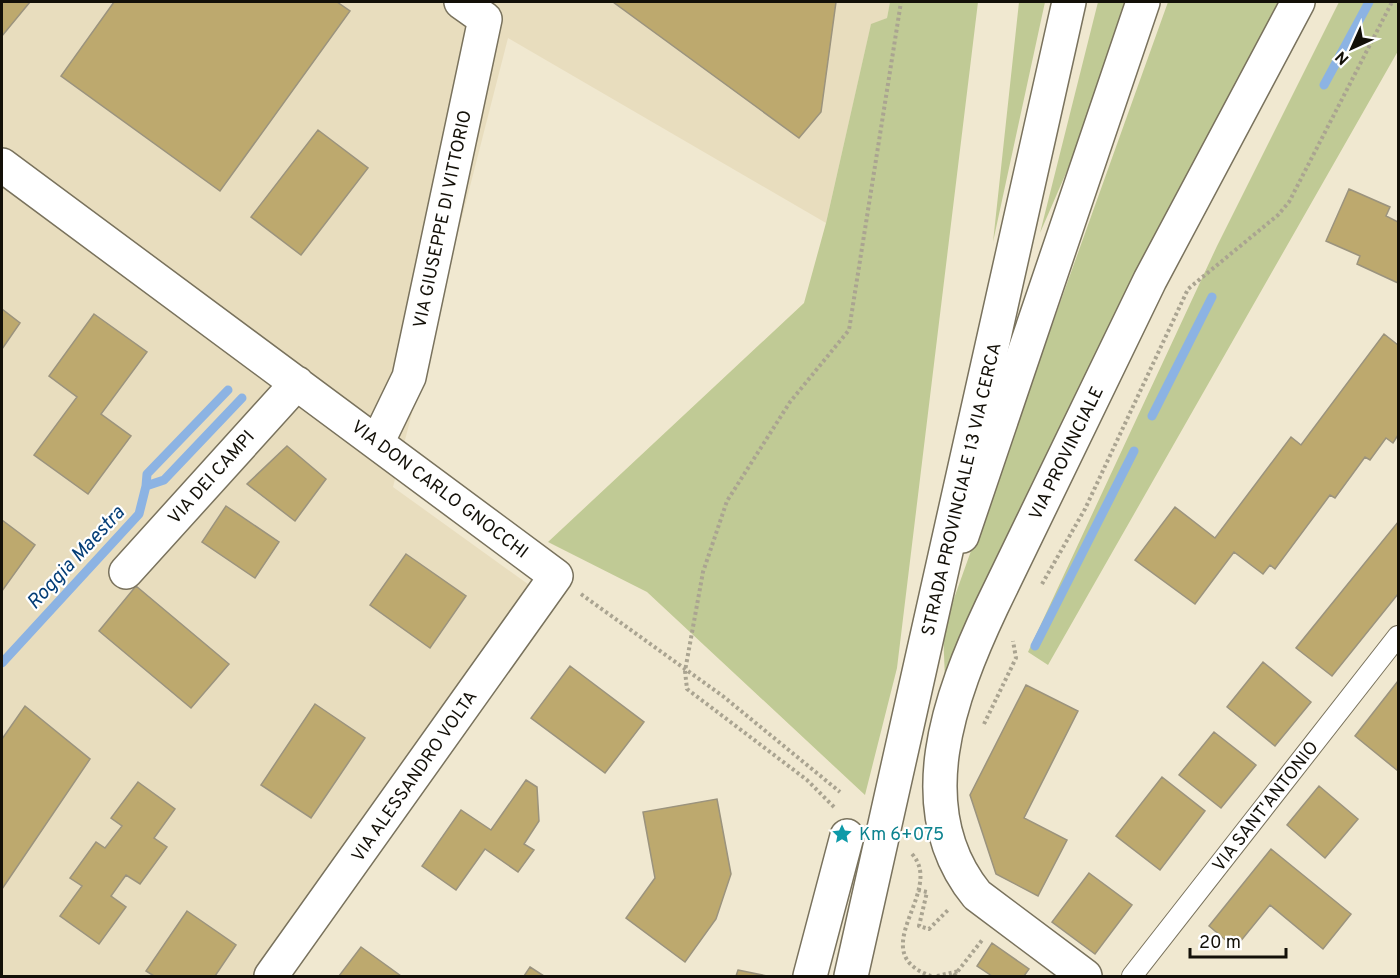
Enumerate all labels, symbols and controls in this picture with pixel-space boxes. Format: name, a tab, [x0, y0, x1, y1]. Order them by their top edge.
north arrow	[1322, 18, 1382, 78]
text: N	[1332, 46, 1354, 68]
street label: VIA GIUSEPPE DI VITTORIO	[409, 108, 478, 330]
street label: STRADA PROVINCIALE 13 VIA CERCA	[917, 340, 1007, 638]
street label: VIA PROVINCIALE	[1025, 383, 1110, 524]
street label: VIA DON CARLO GNOCCHI	[346, 416, 532, 564]
street label: VIA DEI CAMPI	[164, 426, 260, 530]
water label: Roggia Maestra	[22, 501, 132, 616]
street label: VIA ALESSANDRO VOLTA	[347, 687, 483, 867]
street label: VIA SANT'ANTONIO	[1208, 737, 1324, 877]
place icon: Km 6+075	[830, 822, 854, 846]
place label: Km 6+075	[859, 824, 944, 847]
scale bar	[1190, 921, 1286, 959]
text: 20 m	[1199, 932, 1241, 955]

